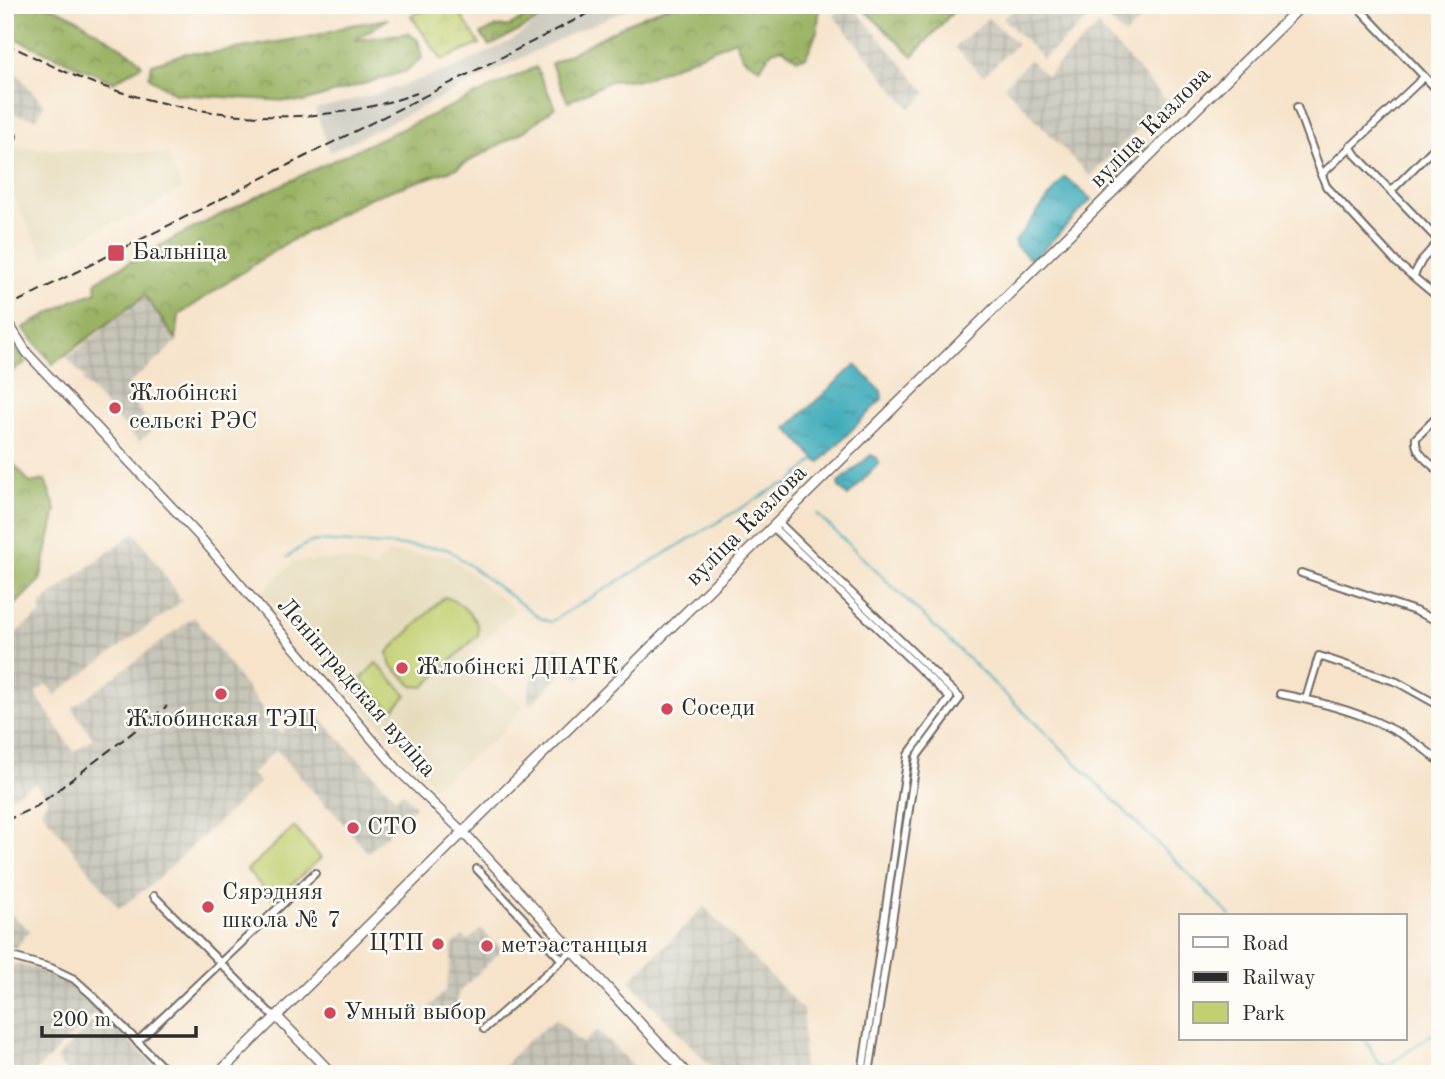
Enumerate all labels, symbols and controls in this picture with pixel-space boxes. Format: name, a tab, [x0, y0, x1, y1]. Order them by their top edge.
street label: вуліца Казлова	[1086, 63, 1216, 193]
place label: Бальніца	[132, 241, 228, 265]
marker: Бальніца	[106, 243, 126, 263]
place label: Жлобінскі сельскі РЭС	[129, 382, 257, 434]
marker: Жлобінскі сельскі РЭС	[107, 400, 123, 416]
street label: вуліца Казлова	[682, 461, 812, 591]
street label: Ленінградская вуліца	[272, 594, 440, 782]
place label: Жлобінскі ДПАТК	[416, 656, 619, 680]
marker: Жлобінскі ДПАТК	[394, 660, 410, 676]
marker: Жлобинская ТЭЦ	[213, 686, 229, 702]
place label: Соседи	[681, 697, 755, 721]
marker: Соседи	[659, 701, 675, 717]
place label: Жлобинская ТЭЦ	[125, 708, 317, 732]
place label: СТО	[367, 816, 417, 840]
marker: СТО	[345, 820, 361, 836]
place label: Сярэдняя школа № 7	[222, 881, 341, 933]
marker: Сярэдняя школа № 7	[200, 899, 216, 915]
legend	[1179, 914, 1406, 1040]
place label: ЦТП	[369, 932, 424, 956]
place label: метэастанцыя	[501, 934, 648, 958]
text: Road	[1242, 934, 1289, 955]
marker: ЦТП	[430, 936, 446, 952]
marker: метэастанцыя	[479, 938, 495, 954]
text: Railway	[1242, 968, 1316, 989]
scale bar	[42, 995, 196, 1039]
place label: Умный выбор	[344, 1001, 486, 1025]
text: Park	[1242, 1004, 1285, 1025]
marker: Умный выбор	[322, 1005, 338, 1021]
text: 200 m	[52, 1010, 111, 1031]

